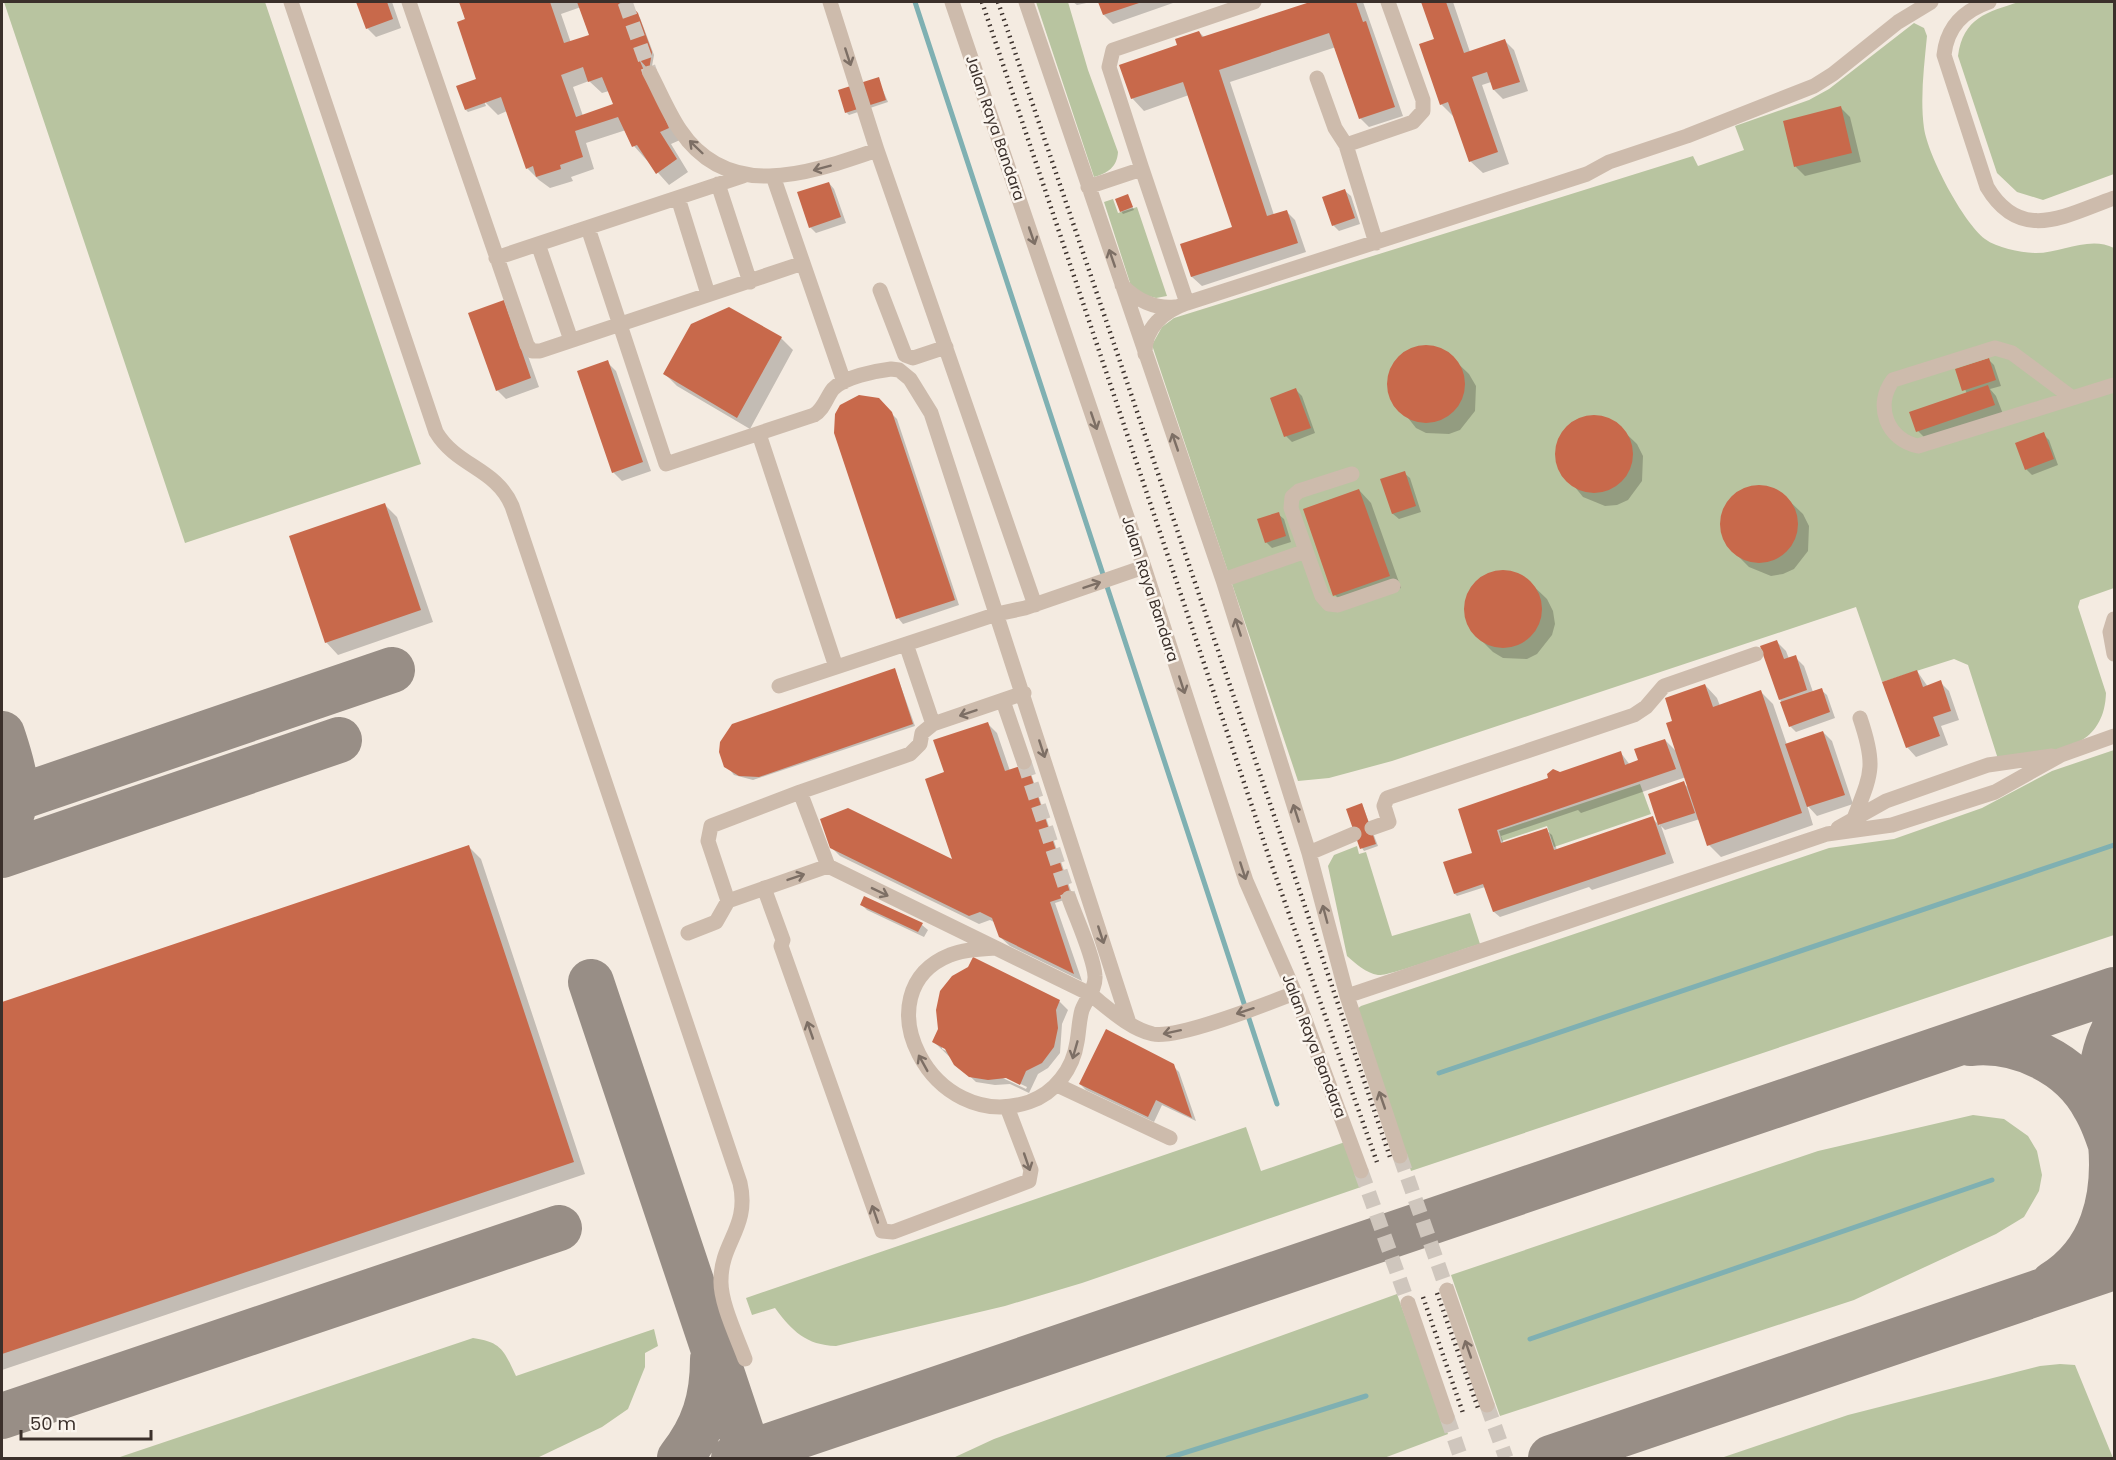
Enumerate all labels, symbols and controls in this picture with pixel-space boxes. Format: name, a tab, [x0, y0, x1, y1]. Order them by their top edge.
one-way arrow	[843, 47, 854, 66]
street label: Jalan Raya Bandara	[961, 52, 1030, 203]
one-way arrow	[689, 140, 704, 154]
one-way arrow	[813, 163, 832, 175]
one-way arrow	[1027, 226, 1038, 245]
one-way arrow	[1106, 248, 1117, 267]
one-way arrow	[1089, 411, 1100, 430]
one-way arrow	[1169, 433, 1180, 452]
street label: Jalan Raya Bandara	[1117, 513, 1184, 665]
one-way arrow	[1082, 579, 1101, 590]
one-way arrow	[1231, 618, 1242, 637]
one-way arrow	[1177, 675, 1188, 694]
one-way arrow	[959, 708, 978, 719]
one-way arrow	[1037, 739, 1048, 758]
one-way arrow	[1290, 804, 1301, 823]
one-way arrow	[1238, 861, 1249, 880]
one-way arrow	[786, 871, 805, 882]
one-way arrow	[871, 886, 889, 898]
one-way arrow	[1319, 905, 1330, 924]
one-way arrow	[1096, 925, 1107, 944]
street label: Jalan Raya Bandara	[1277, 971, 1352, 1121]
one-way arrow	[1236, 1006, 1255, 1017]
one-way arrow	[804, 1021, 815, 1040]
one-way arrow	[1163, 1027, 1182, 1038]
one-way arrow	[1069, 1040, 1080, 1059]
one-way arrow	[917, 1055, 929, 1072]
one-way arrow	[1375, 1091, 1386, 1110]
one-way arrow	[1023, 1152, 1034, 1171]
one-way arrow	[868, 1205, 879, 1224]
one-way arrow	[1462, 1341, 1473, 1359]
scale bar	[21, 1403, 152, 1441]
text: 50 m	[30, 1411, 76, 1436]

